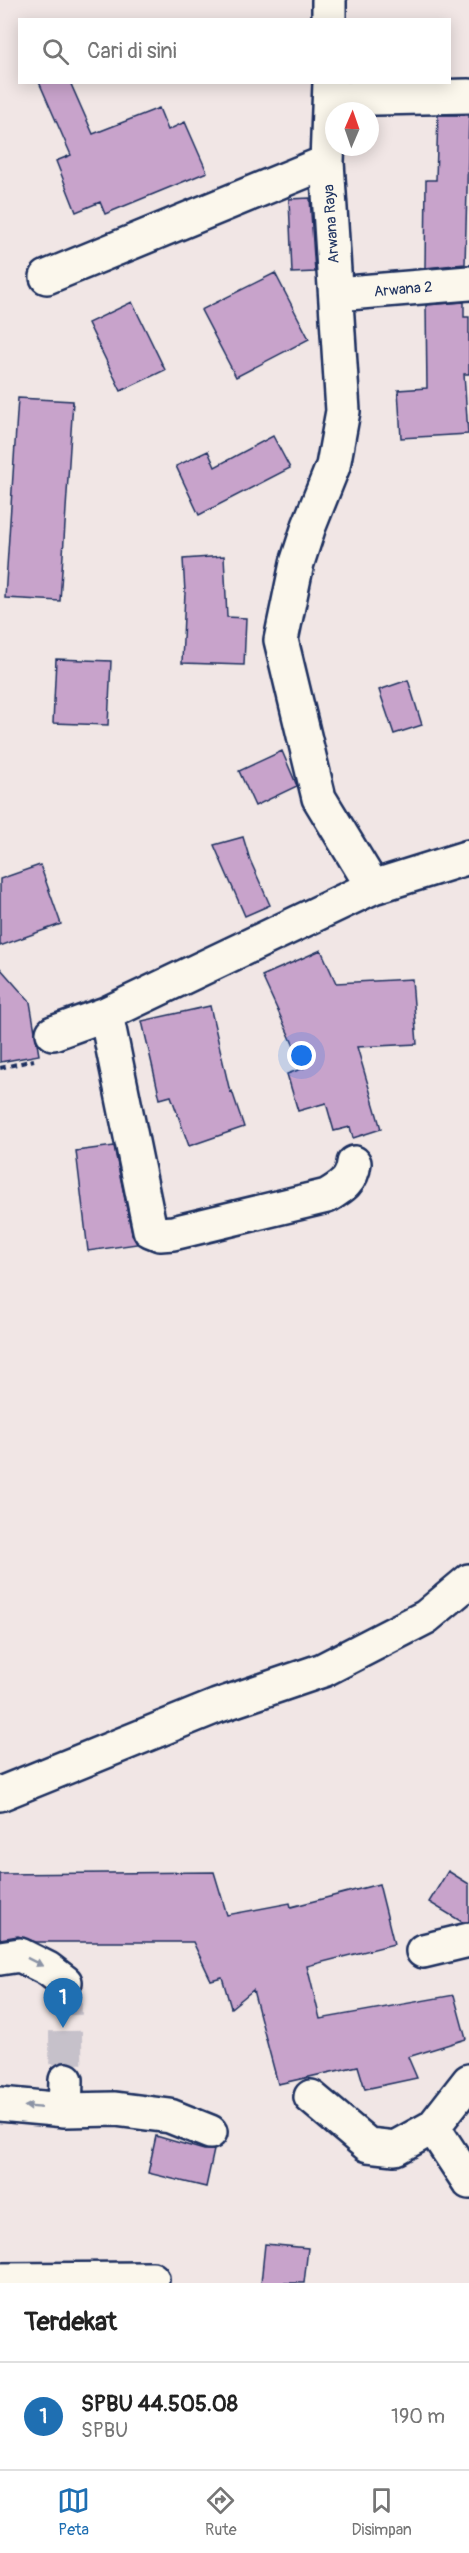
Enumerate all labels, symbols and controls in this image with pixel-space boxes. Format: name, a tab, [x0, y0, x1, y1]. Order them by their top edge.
search box	[18, 18, 451, 84]
icon: search	[39, 35, 72, 68]
text: Cari di sini	[87, 37, 177, 65]
north arrow	[325, 102, 379, 156]
street label: Arwana Raya	[319, 184, 344, 264]
street label: Arwana 2	[373, 277, 433, 302]
your location	[287, 1041, 316, 1070]
one-way arrow	[26, 1958, 43, 1967]
pin: 1	[44, 1978, 82, 2028]
one-way arrow	[23, 2102, 42, 2112]
text: Terdekat	[24, 2306, 117, 2338]
text: SPBU 44.505.08	[81, 2390, 238, 2418]
text: 1	[40, 2404, 47, 2429]
text: 190 m	[391, 2404, 445, 2429]
text: SPBU	[81, 2418, 128, 2443]
tab: Peta	[57, 2484, 90, 2540]
tab: Rute	[204, 2484, 237, 2540]
tab: Disimpan	[352, 2484, 412, 2540]

